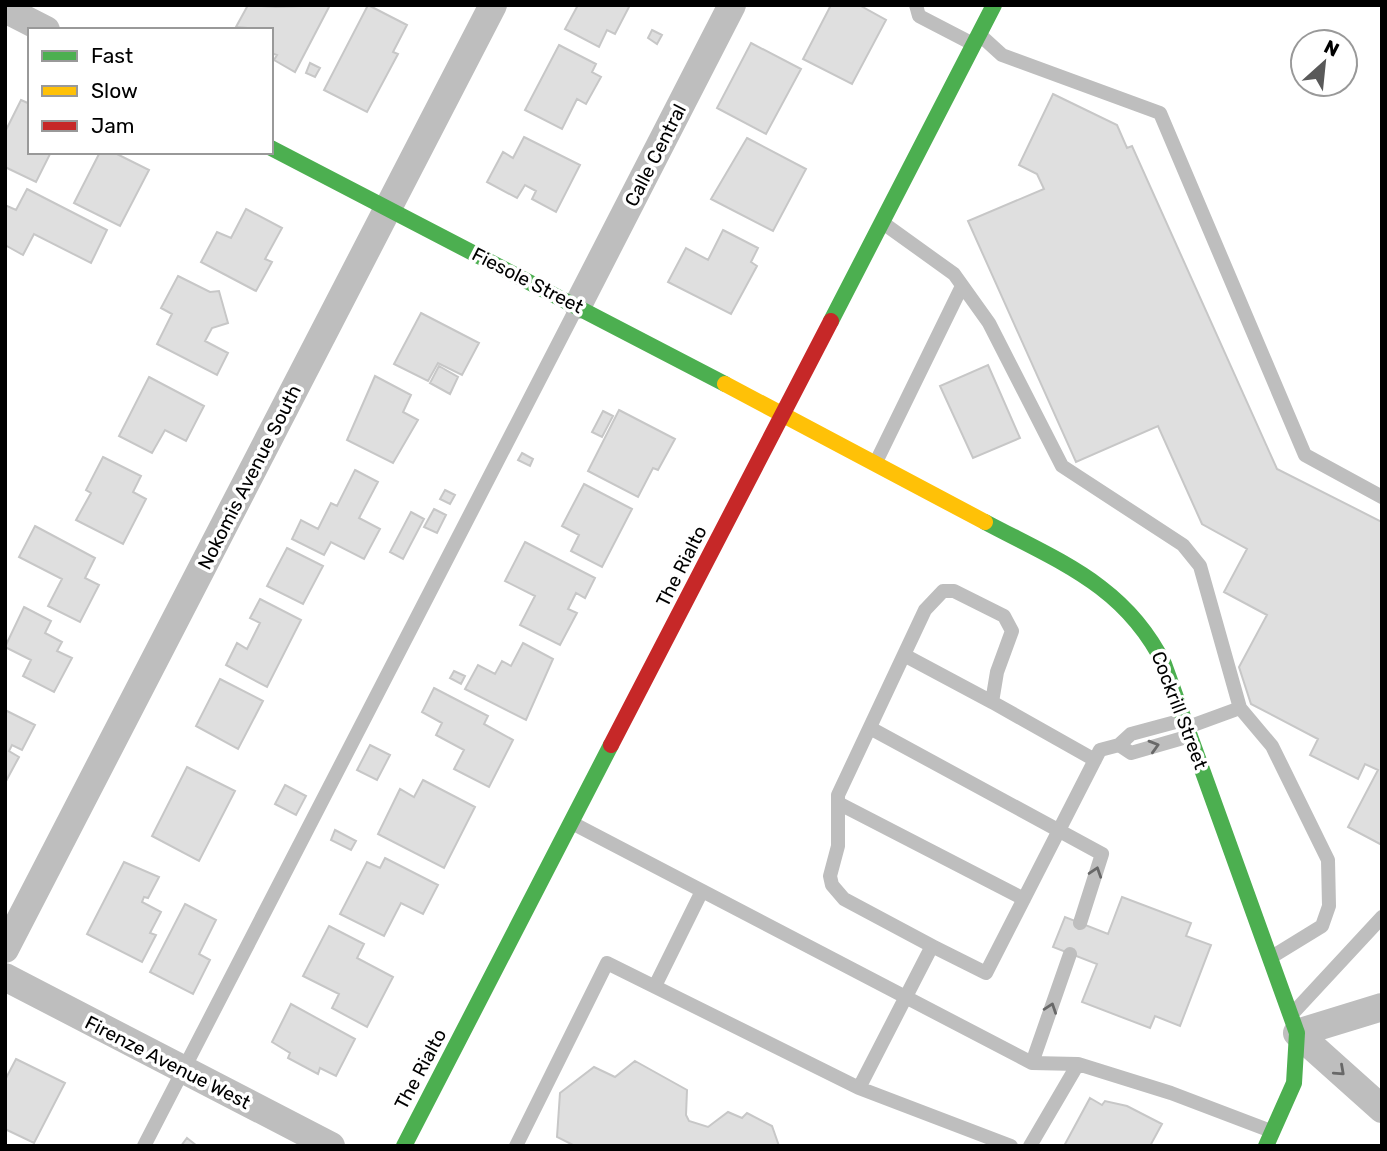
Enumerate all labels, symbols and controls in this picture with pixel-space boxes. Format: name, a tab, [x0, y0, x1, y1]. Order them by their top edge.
legend	[28, 28, 273, 154]
north arrow	[1289, 28, 1359, 98]
text: N	[1320, 35, 1343, 62]
text: Fast	[91, 43, 133, 68]
text: Slow	[91, 78, 138, 103]
street label: Calle Central	[620, 100, 691, 210]
text: Jam	[91, 113, 135, 138]
street label: Fiesole Street	[468, 243, 588, 319]
street label: Nokomis Avenue South	[193, 381, 306, 573]
street label: The Rialto	[651, 522, 712, 611]
street label: Cockrill Street	[1146, 648, 1213, 773]
one-way arrow	[1147, 740, 1159, 755]
one-way arrow	[1088, 866, 1102, 879]
one-way arrow	[1043, 1003, 1057, 1015]
street label: Firenze Avenue West	[81, 1011, 255, 1114]
street label: The Rialto	[390, 1025, 451, 1113]
one-way arrow	[1331, 1063, 1344, 1076]

